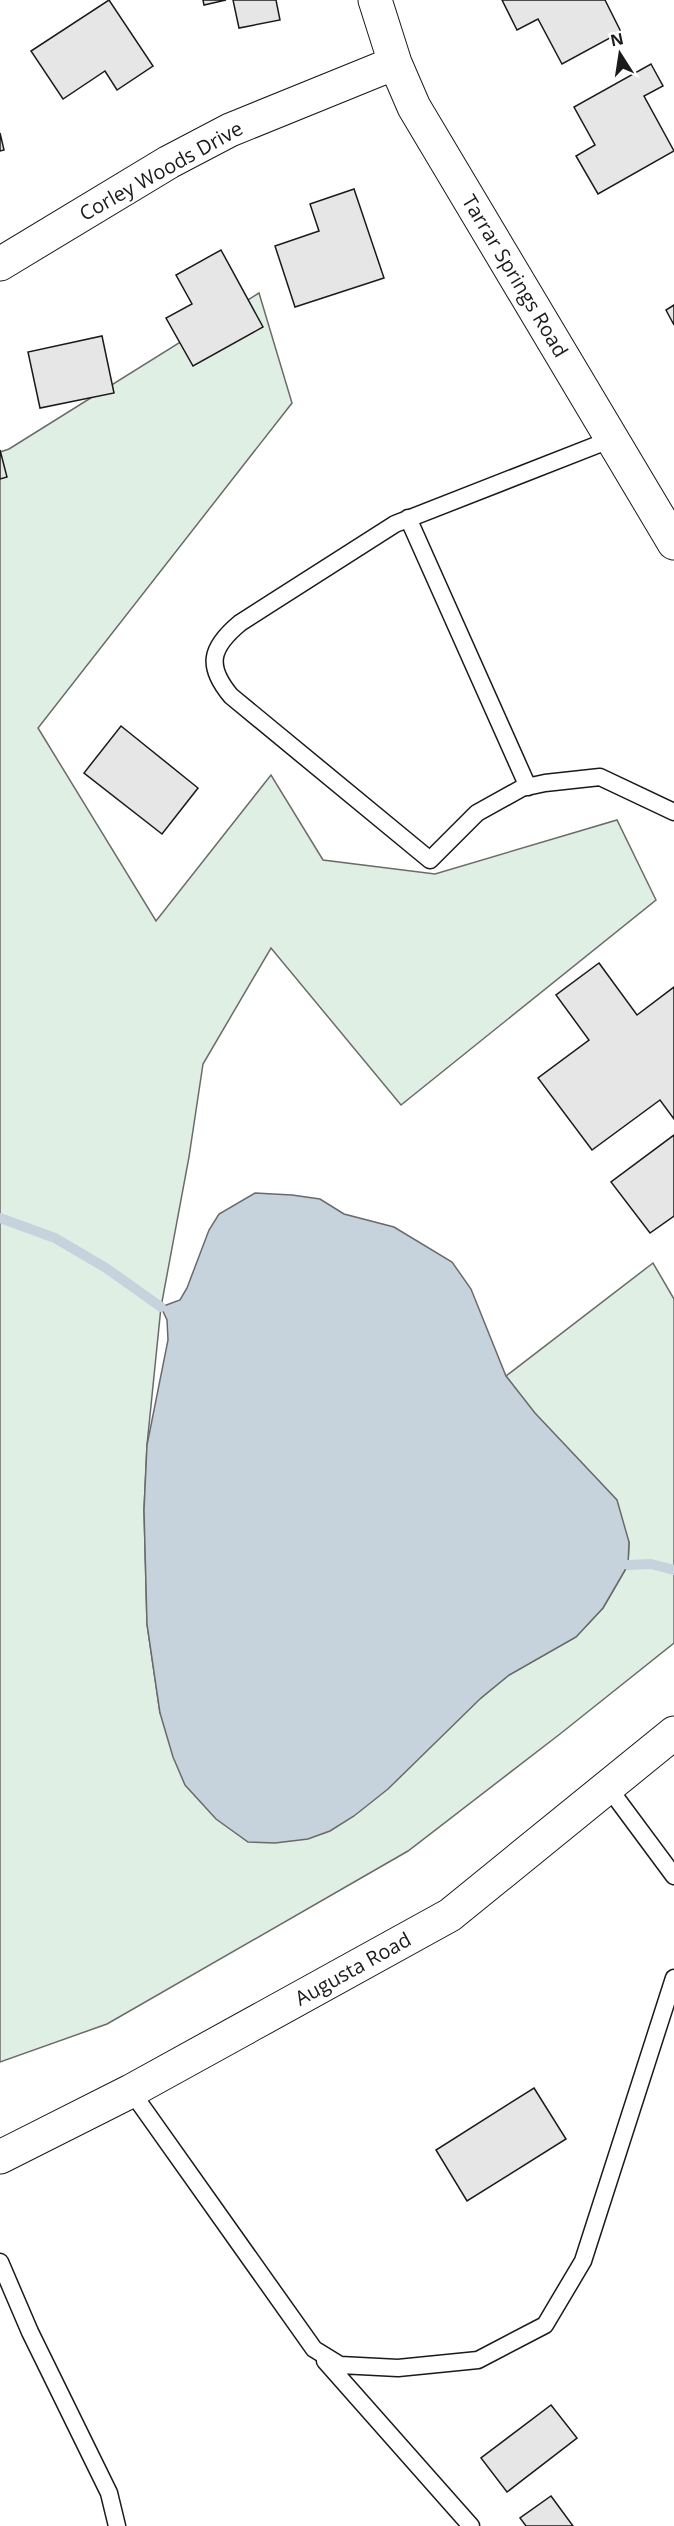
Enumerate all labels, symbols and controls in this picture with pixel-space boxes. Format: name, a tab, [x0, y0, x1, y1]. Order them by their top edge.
north arrow	[590, 24, 650, 84]
text: N	[608, 27, 626, 51]
street label: Corley Woods Drive	[74, 114, 247, 227]
street label: Tarrar Springs Road	[456, 190, 575, 362]
street label: Augusta Road	[290, 1926, 416, 2012]

